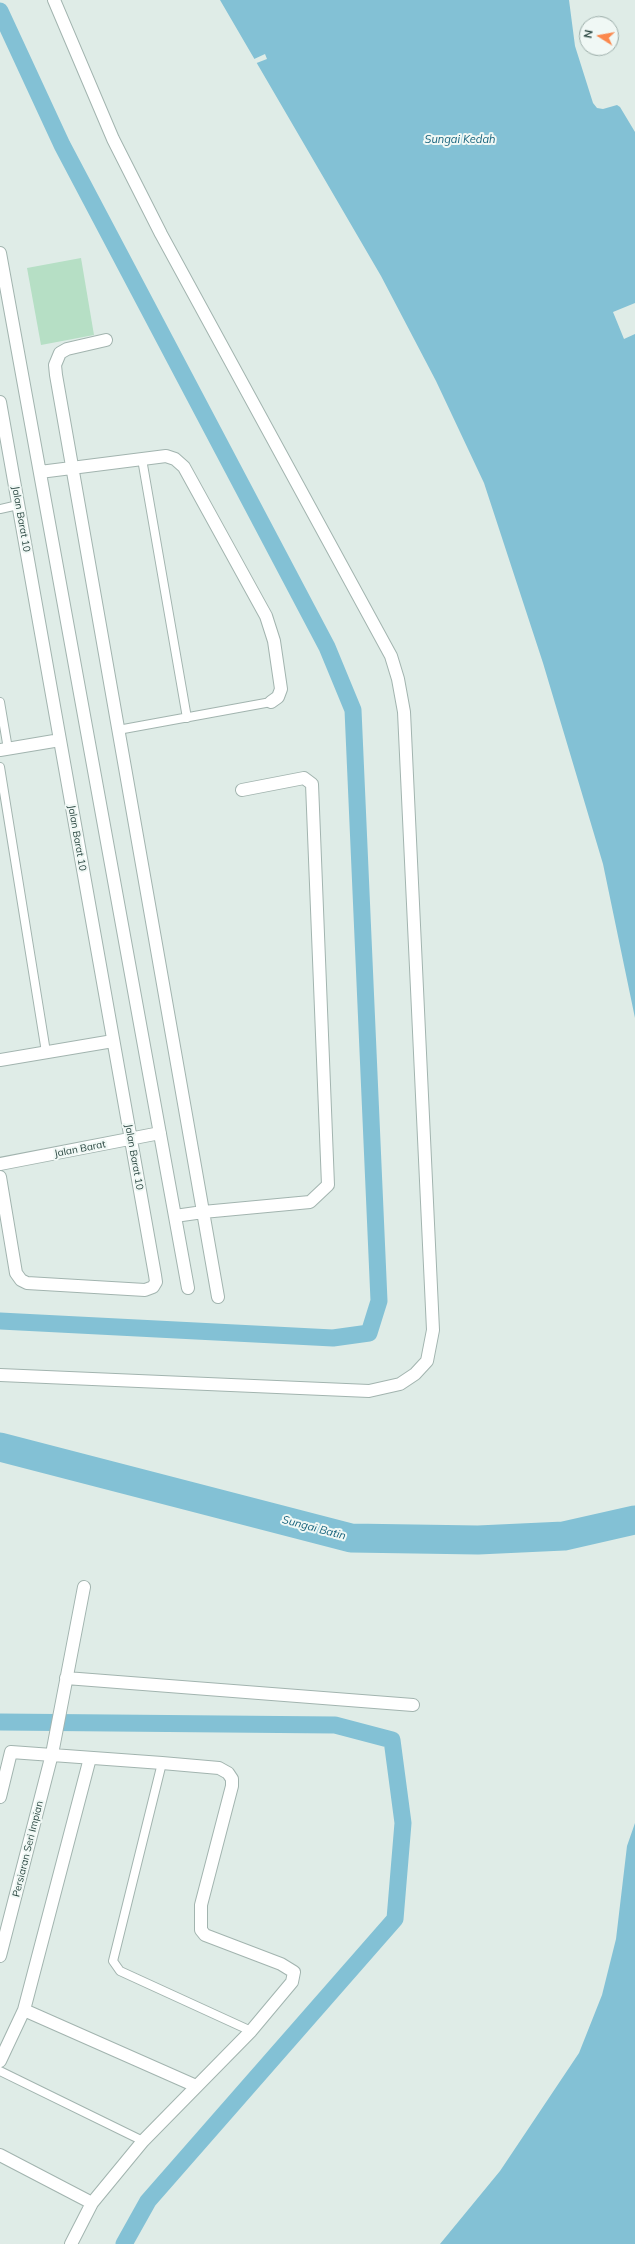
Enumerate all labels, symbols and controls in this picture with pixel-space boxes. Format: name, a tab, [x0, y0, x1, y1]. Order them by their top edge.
north arrow	[579, 16, 619, 56]
text: N	[581, 28, 596, 39]
water label: Sungai Kedah	[425, 133, 495, 147]
street label: Jalan Barat 10	[9, 485, 33, 553]
street label: Jalan Barat 10	[65, 804, 89, 872]
street label: Jalan Barat 10	[122, 1123, 146, 1191]
street label: Jalan Barat	[53, 1138, 107, 1160]
water label: Sungai Batin	[281, 1513, 347, 1543]
street label: Persiaran Seri Impian	[10, 1800, 46, 1898]

